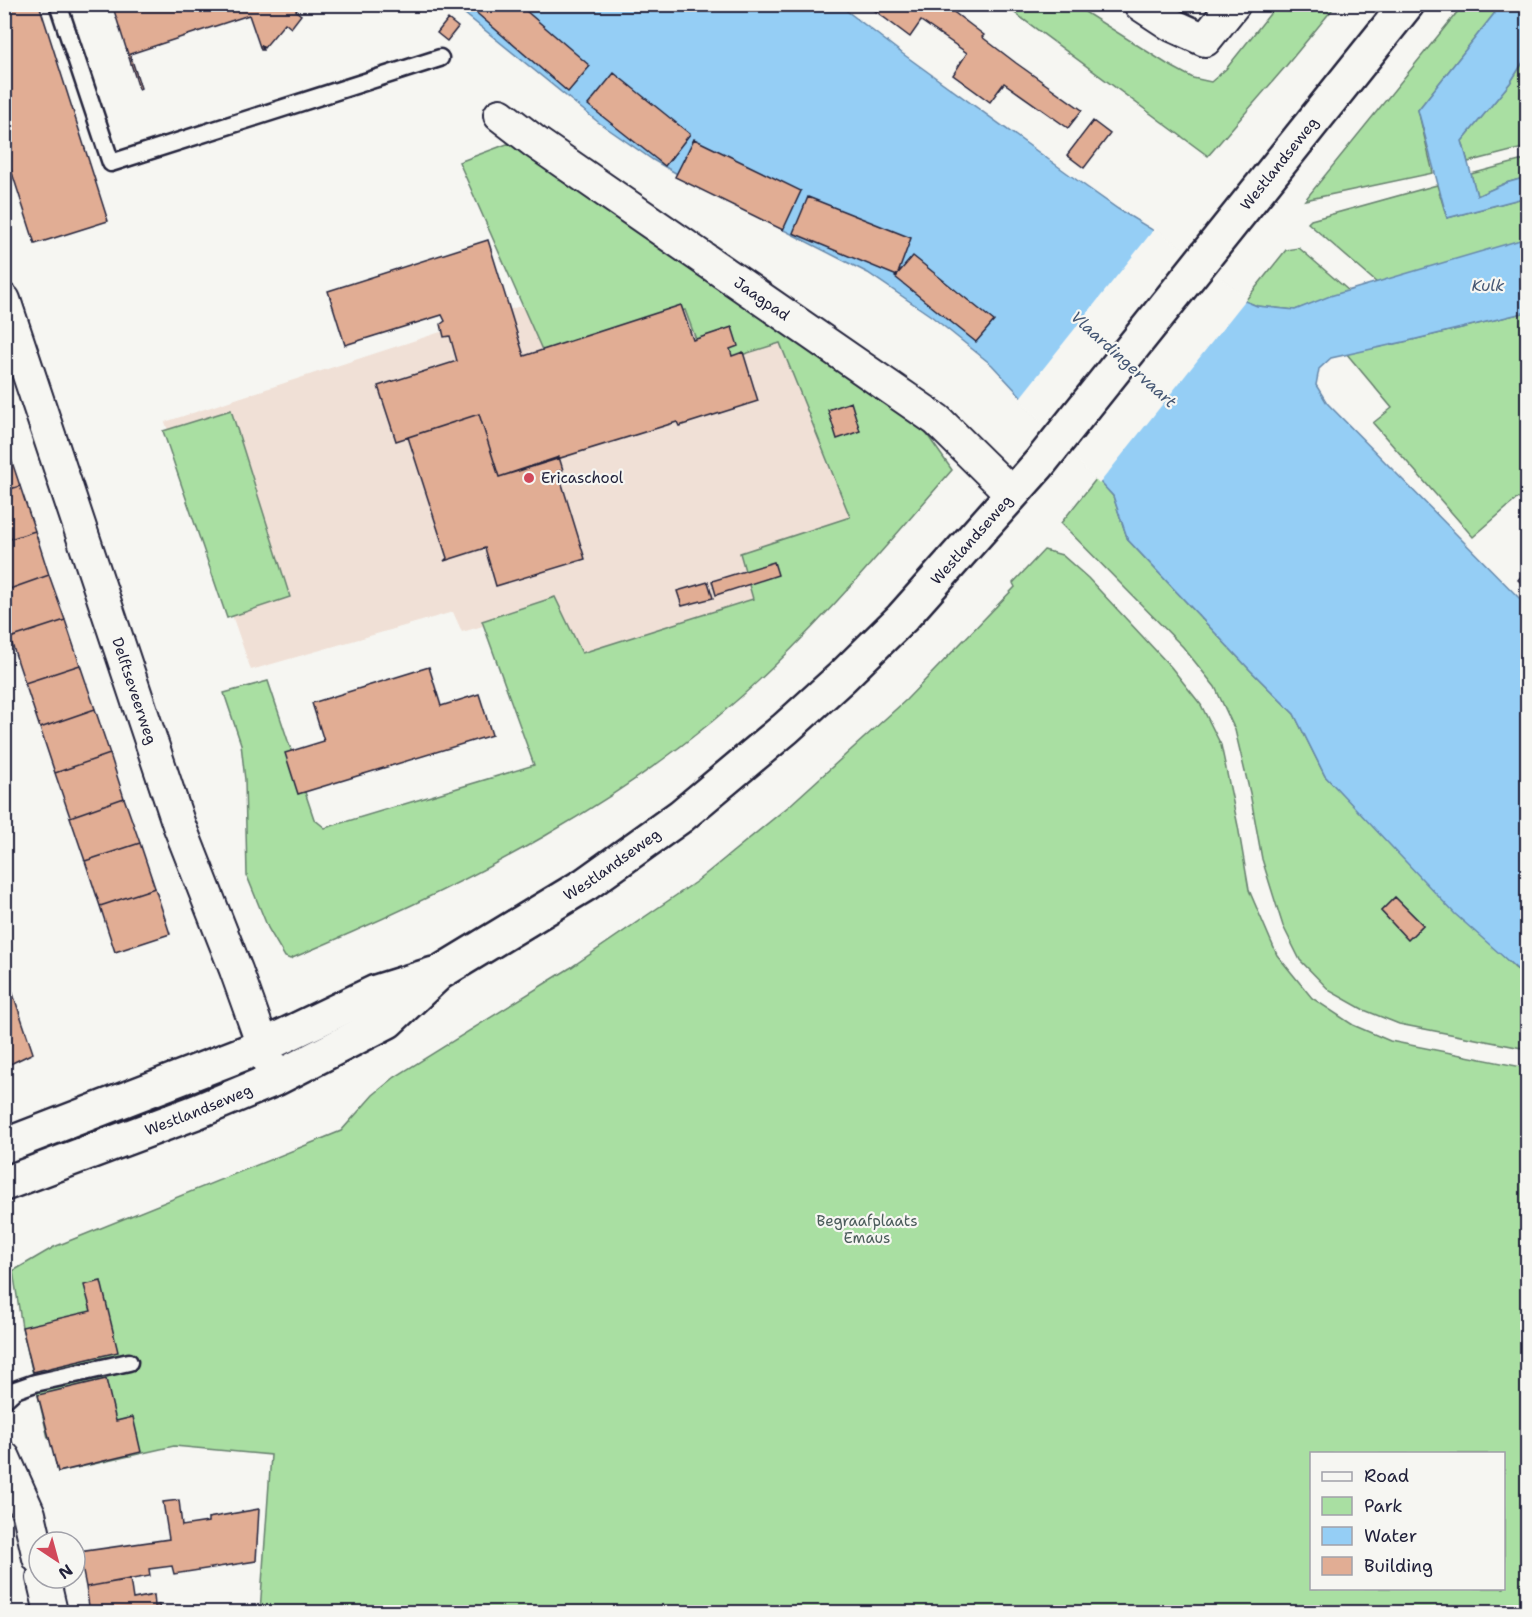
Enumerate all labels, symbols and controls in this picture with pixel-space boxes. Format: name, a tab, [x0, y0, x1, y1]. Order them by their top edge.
street label: Westlandseweg	[1236, 113, 1323, 214]
street label: Jaagpad	[730, 273, 794, 325]
water label: Kulk	[1471, 275, 1505, 296]
water label: Vlaardingervaart	[1066, 306, 1181, 412]
place label: Ericaschool	[541, 468, 624, 488]
marker: Ericaschool	[522, 471, 536, 485]
street label: Westlandseweg	[926, 491, 1017, 589]
street label: Delftseveerweg	[107, 635, 161, 747]
street label: Westlandseweg	[560, 824, 665, 905]
street label: Westlandseweg	[142, 1080, 255, 1140]
park label: Begraafplaats Emaus	[816, 1211, 918, 1248]
legend	[1310, 1452, 1505, 1590]
text: Road	[1364, 1464, 1409, 1488]
text: Park	[1364, 1494, 1403, 1518]
text: Water	[1364, 1524, 1417, 1548]
north arrow	[27, 1530, 87, 1590]
text: Building	[1364, 1554, 1433, 1578]
text: N	[54, 1560, 77, 1584]

